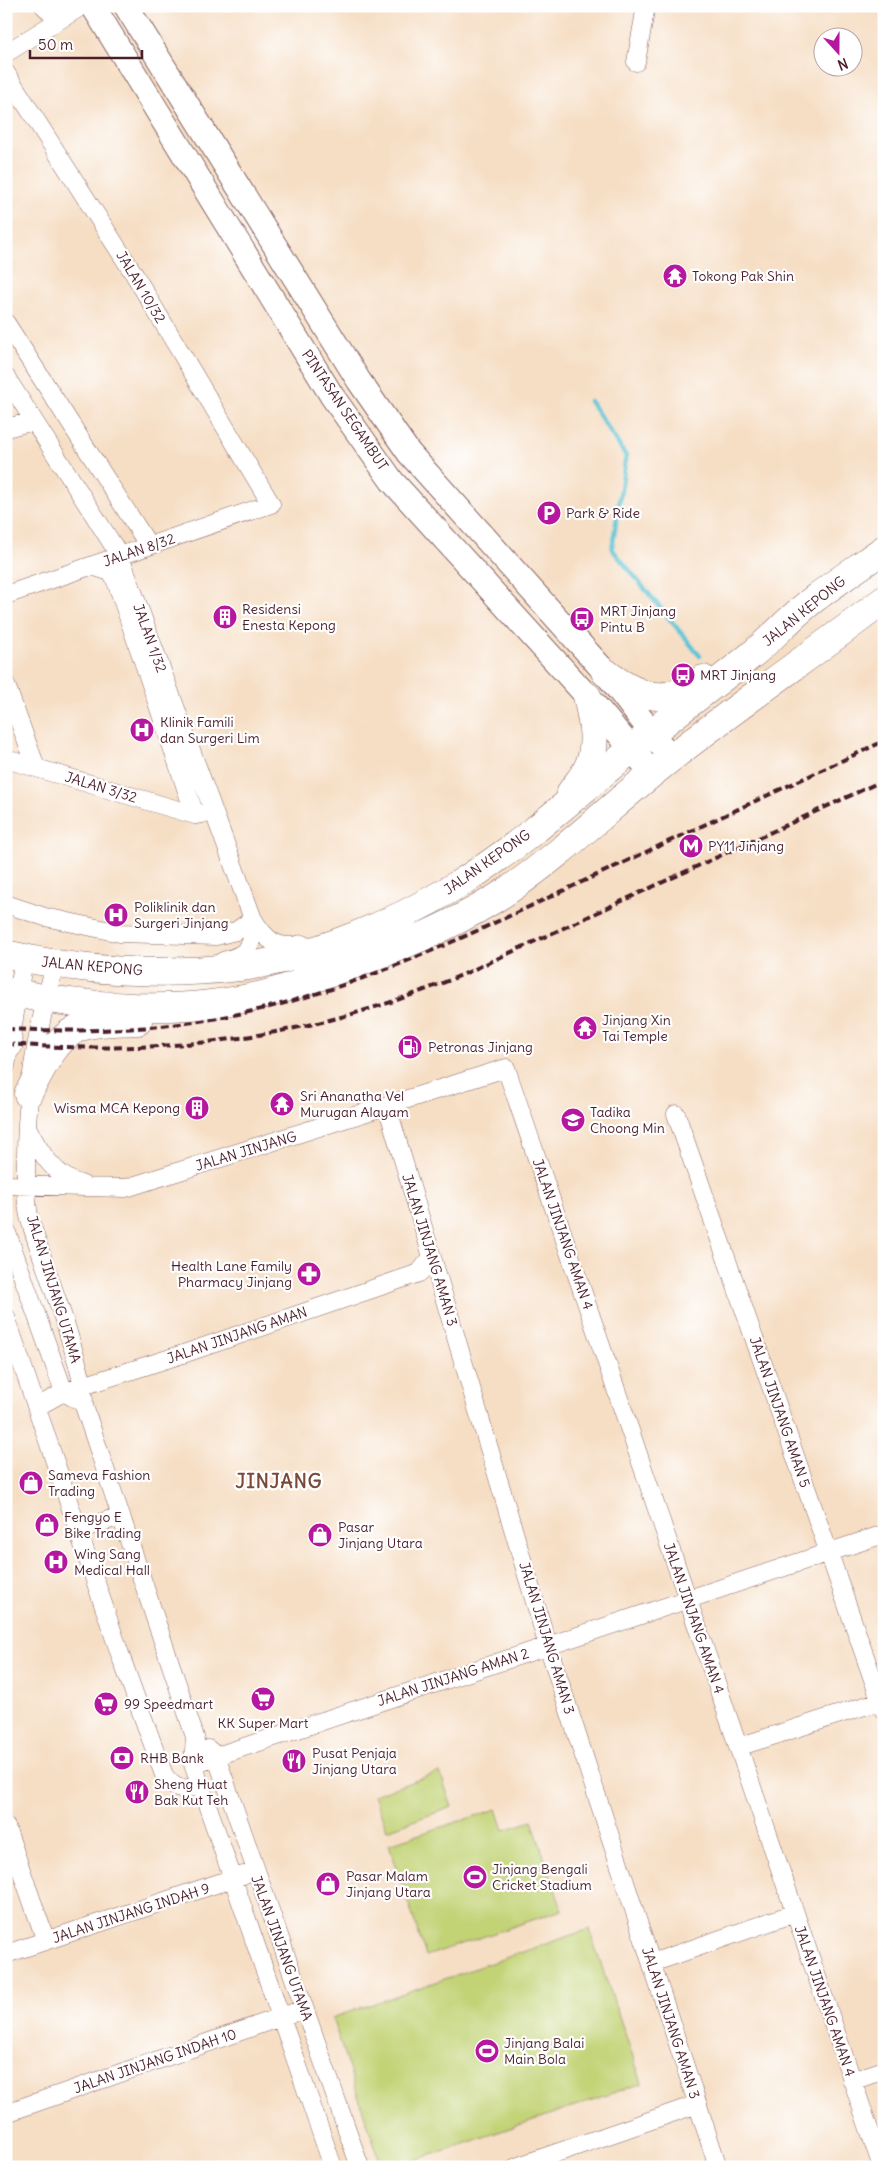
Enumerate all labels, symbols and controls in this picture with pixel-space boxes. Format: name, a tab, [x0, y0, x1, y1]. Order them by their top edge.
scale bar	[30, 28, 142, 60]
north arrow	[812, 28, 862, 78]
text: 50 m	[38, 35, 73, 54]
text: N	[835, 54, 850, 74]
street label: JALAN 10/32	[112, 248, 170, 327]
temple icon: Tokong Pak Shin	[662, 263, 688, 289]
place label: Tokong Pak Shin	[692, 267, 794, 285]
street label: PINTASAN SEGAMBUT	[298, 346, 392, 474]
parking icon: Park & Ride	[536, 500, 562, 526]
place label: Park & Ride	[566, 504, 640, 522]
street label: JALAN 8/32	[101, 529, 178, 571]
street label: JALAN KEPONG	[759, 572, 849, 650]
place label: Residensi Enesta Kepong	[242, 600, 336, 634]
street label: JALAN 1/32	[129, 601, 171, 675]
place label: MRT Jinjang Pintu B	[600, 602, 676, 636]
building icon: Residensi Enesta Kepong	[212, 604, 238, 630]
bus stop icon: MRT Jinjang Pintu B	[569, 606, 595, 632]
bus stop icon: MRT Jinjang	[670, 662, 696, 688]
place label: MRT Jinjang	[700, 666, 776, 684]
place label: Klinik Famili dan Surgeri Lim	[160, 713, 260, 747]
hospital icon: Klinik Famili dan Surgeri Lim	[129, 717, 155, 743]
street label: JALAN 3/32	[63, 768, 140, 807]
street label: JALAN KEPONG	[440, 825, 534, 899]
metro station icon: PY11 Jinjang	[678, 833, 704, 859]
place label: PY11 Jinjang	[708, 837, 784, 855]
place label: Poliklinik dan Surgeri Jinjang	[134, 898, 229, 932]
hospital icon: Poliklinik dan Surgeri Jinjang	[103, 902, 129, 928]
street label: JALAN KEPONG	[41, 953, 143, 979]
place label: Jinjang Xin Tai Temple	[602, 1011, 671, 1045]
temple icon: Jinjang Xin Tai Temple	[572, 1015, 598, 1041]
fuel station icon: Petronas Jinjang	[397, 1034, 423, 1060]
place label: Petronas Jinjang	[428, 1038, 533, 1056]
place label: Sri Ananatha Vel Murugan Alayam	[300, 1087, 409, 1121]
temple icon: Sri Ananatha Vel Murugan Alayam	[269, 1091, 295, 1117]
building icon: Wisma MCA Kepong	[184, 1095, 210, 1121]
place label: Wisma MCA Kepong	[54, 1099, 180, 1117]
place label: Tadika Choong Min	[590, 1103, 665, 1137]
school or university icon: Tadika Choong Min	[560, 1107, 586, 1133]
street label: JALAN JINJANG	[193, 1127, 299, 1175]
street label: JALAN JINJANG AMAN 4	[529, 1156, 597, 1312]
street label: JALAN JINJANG AMAN 3	[398, 1172, 462, 1328]
street label: JALAN JINJANG UTAMA	[23, 1213, 85, 1365]
place label: Health Lane Family Pharmacy Jinjang	[171, 1257, 292, 1291]
pharmacy icon: Health Lane Family Pharmacy Jinjang	[296, 1261, 322, 1287]
street label: JALAN JINJANG AMAN	[165, 1303, 309, 1367]
street label: JALAN JINJANG AMAN 5	[746, 1334, 814, 1490]
place label: Sameva Fashion Trading	[48, 1466, 150, 1500]
district label: JINJANG	[235, 1469, 323, 1493]
shop icon: Sameva Fashion Trading	[18, 1470, 44, 1496]
place label: Fengyo E Bike Trading	[64, 1508, 141, 1542]
shop icon: Fengyo E Bike Trading	[34, 1512, 60, 1538]
place label: Pasar Jinjang Utara	[338, 1518, 423, 1552]
shop icon: Pasar Jinjang Utara	[307, 1522, 333, 1548]
street label: JALAN JINJANG AMAN 4	[660, 1540, 728, 1696]
place label: Wing Sang Medical Hall	[74, 1545, 150, 1579]
hospital icon: Wing Sang Medical Hall	[43, 1549, 69, 1575]
street label: JALAN JINJANG AMAN 3	[515, 1560, 579, 1716]
street label: JALAN JINJANG AMAN 2	[375, 1644, 531, 1710]
supermarket icon: KK Super Mart	[250, 1686, 276, 1712]
supermarket icon: 99 Speedmart	[93, 1691, 119, 1717]
place label: 99 Speedmart	[124, 1695, 214, 1713]
place label: KK Super Mart	[218, 1714, 309, 1732]
place label: Pusat Penjaja Jinjang Utara	[312, 1744, 397, 1778]
bank icon: RHB Bank	[109, 1745, 135, 1771]
restaurant icon: Pusat Penjaja Jinjang Utara	[281, 1748, 307, 1774]
place label: RHB Bank	[140, 1749, 204, 1767]
place label: Sheng Huat Bak Kut Teh	[154, 1775, 228, 1809]
restaurant icon: Sheng Huat Bak Kut Teh	[124, 1779, 150, 1805]
place label: Jinjang Bengali Cricket Stadium	[492, 1860, 592, 1894]
sports icon: Jinjang Bengali Cricket Stadium	[462, 1864, 488, 1890]
place label: Pasar Malam Jinjang Utara	[346, 1867, 431, 1901]
shop icon: Pasar Malam Jinjang Utara	[315, 1871, 341, 1897]
street label: JALAN JINJANG UTAMA	[247, 1873, 317, 2023]
street label: JALAN JINJANG INDAH 9	[50, 1879, 212, 1947]
street label: JALAN JINJANG AMAN 4	[791, 1923, 859, 2079]
street label: JALAN JINJANG AMAN 3	[638, 1945, 704, 2101]
street label: JALAN JINJANG INDAH 10	[71, 2025, 239, 2097]
place label: Jinjang Balai Main Bola	[504, 2034, 584, 2068]
sports icon: Jinjang Balai Main Bola	[474, 2038, 500, 2064]

